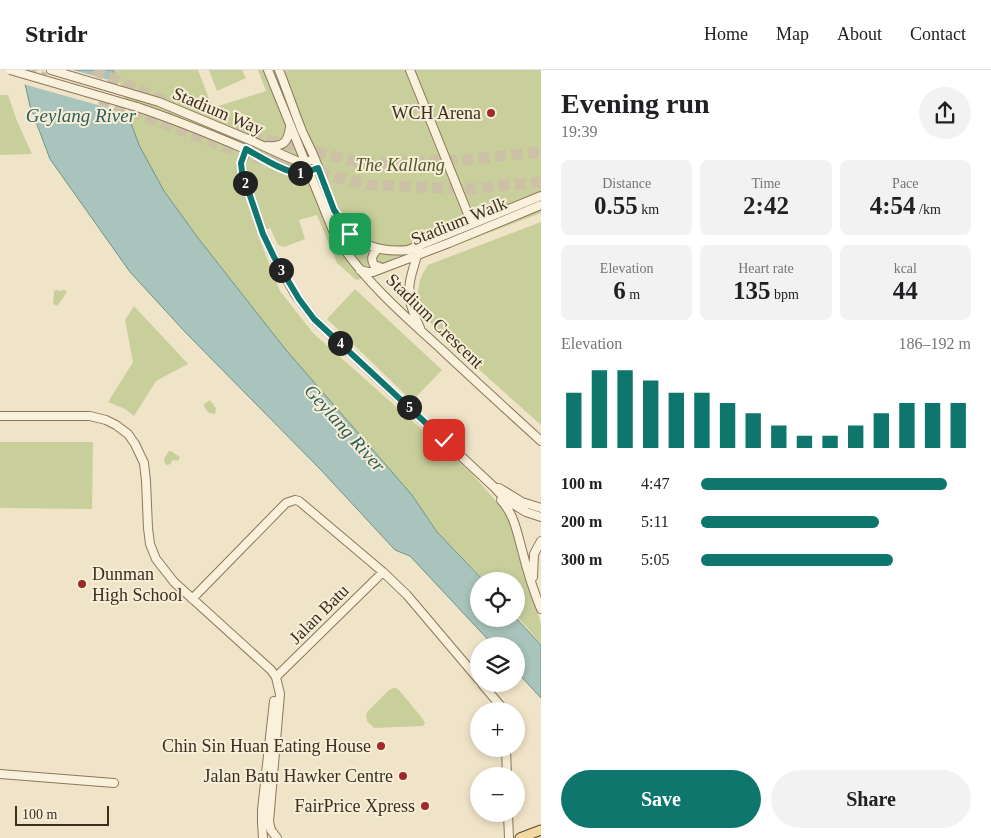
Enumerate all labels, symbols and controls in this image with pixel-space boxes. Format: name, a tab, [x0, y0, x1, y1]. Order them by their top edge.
text: Stridr	[25, 21, 88, 47]
text: Home	[704, 24, 748, 44]
text: Map	[776, 24, 809, 44]
text: About	[837, 24, 882, 44]
text: Contact	[910, 24, 966, 44]
street label: Stadium Way	[170, 83, 266, 139]
button: share	[919, 87, 971, 139]
text: Evening run	[561, 88, 710, 119]
place label: WCH Arena	[392, 103, 481, 123]
water label: Geylang River	[26, 105, 137, 126]
marker: WCH Arena	[485, 107, 497, 119]
text: 19:39	[561, 123, 597, 140]
park label: The Kallang	[355, 155, 445, 175]
pin: 1	[288, 160, 312, 186]
text: 1	[297, 166, 304, 181]
pin: 2	[232, 170, 258, 196]
text: 2	[242, 176, 249, 191]
text: Distance	[602, 176, 651, 191]
text: Time	[751, 176, 781, 191]
text: Pace	[892, 176, 919, 191]
text: 0.55	[594, 192, 638, 219]
text: 2:42	[743, 192, 789, 219]
text: 4:54	[870, 192, 916, 219]
street label: Stadium Walk	[408, 193, 510, 249]
text: km	[638, 202, 659, 217]
text: /km	[916, 202, 941, 217]
pin	[329, 213, 371, 255]
icon: arrive	[336, 220, 364, 248]
pin: 3	[268, 258, 294, 282]
text: Elevation	[600, 261, 653, 276]
text: Heart rate	[738, 261, 794, 276]
text: kcal	[894, 261, 917, 276]
text: 3	[278, 263, 285, 278]
street label: Stadium Crescent	[382, 270, 488, 372]
text: 6	[613, 277, 626, 304]
text: 135	[733, 277, 771, 304]
text: 44	[893, 277, 918, 304]
text: m	[626, 287, 640, 302]
text: bpm	[771, 287, 799, 302]
pin: 4	[328, 330, 352, 356]
text: Elevation	[561, 335, 622, 352]
text: 186–192 m	[899, 335, 971, 352]
text: 4	[337, 336, 344, 351]
water label: Geylang River	[300, 380, 390, 476]
pin: 5	[396, 394, 422, 420]
text: 5	[406, 400, 413, 415]
pin	[423, 419, 465, 461]
icon: check	[430, 426, 458, 454]
text: 100 m	[561, 475, 602, 492]
text: 4:47	[641, 475, 669, 492]
text: 200 m	[561, 513, 602, 530]
text: 5:11	[641, 513, 669, 530]
text: 300 m	[561, 551, 602, 568]
text: 5:05	[641, 551, 669, 568]
place label: Dunman High School	[92, 564, 183, 605]
map controls	[470, 572, 525, 822]
button: locate	[470, 572, 525, 627]
marker: Dunman High School	[76, 578, 88, 590]
street label: Jalan Batu	[285, 580, 353, 648]
button: layers	[470, 637, 525, 692]
button: +	[470, 702, 525, 757]
place label: Chin Sin Huan Eating House	[162, 736, 371, 756]
marker: Chin Sin Huan Eating House	[375, 740, 387, 752]
place label: Jalan Batu Hawker Centre	[204, 766, 393, 786]
button: −	[470, 767, 525, 822]
marker: Jalan Batu Hawker Centre	[397, 770, 409, 782]
button: Save	[561, 770, 761, 828]
button: Share	[771, 770, 971, 828]
place label: FairPrice Xpress	[295, 796, 415, 816]
marker: FairPrice Xpress	[419, 800, 431, 812]
scale bar	[15, 803, 109, 826]
text: 100 m	[22, 807, 57, 822]

